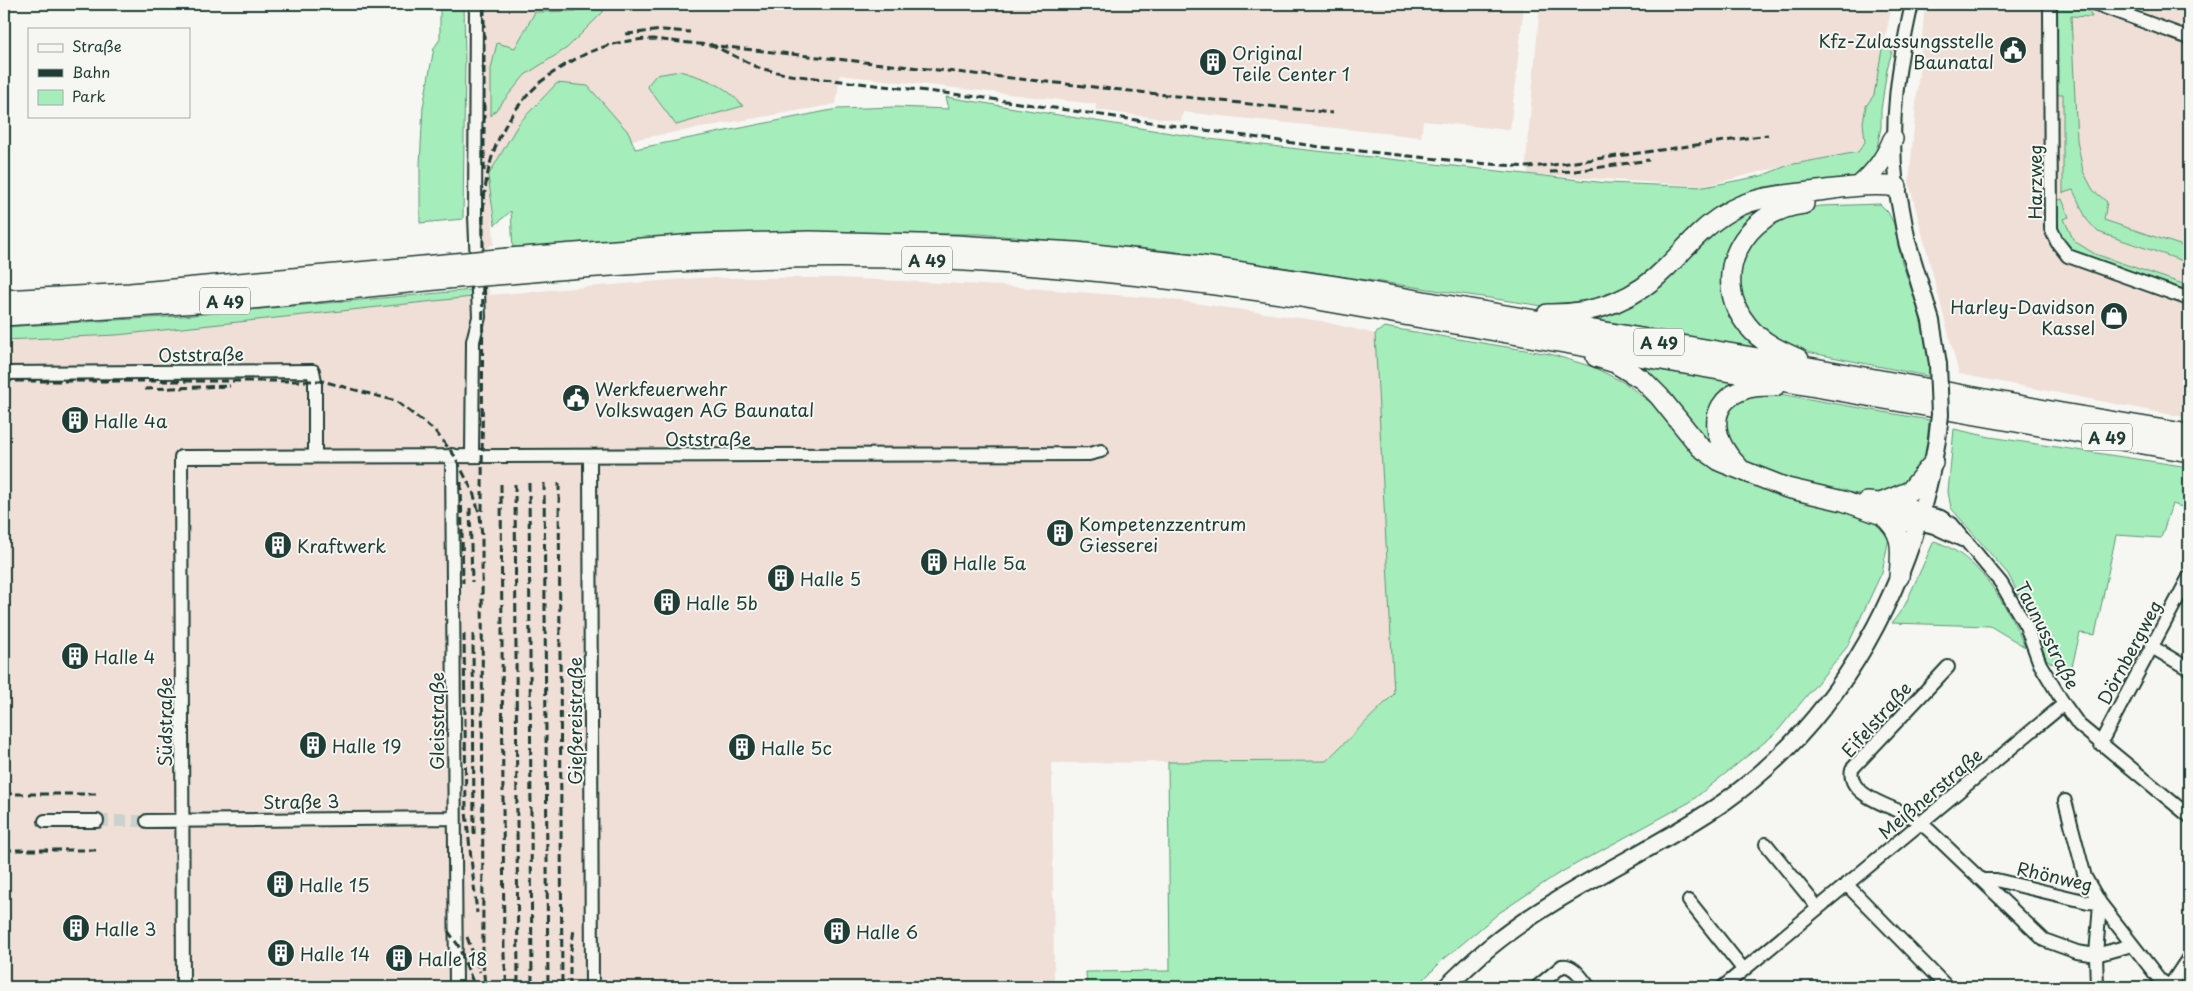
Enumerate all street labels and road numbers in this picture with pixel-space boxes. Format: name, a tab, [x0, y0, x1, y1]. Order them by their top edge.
street label: Harzweg	[2021, 144, 2048, 220]
road number: A 49	[902, 246, 952, 274]
road number: A 49	[200, 288, 250, 314]
road number: A 49	[1634, 328, 1684, 356]
street label: Oststraße	[158, 340, 244, 368]
road number: A 49	[2082, 424, 2132, 451]
street label: Oststraße	[665, 425, 751, 452]
street label: Taunusstraße	[2009, 576, 2087, 694]
street label: Dörnbergweg	[2090, 595, 2168, 709]
street label: Gießereistraße	[561, 657, 588, 785]
street label: Gleisstraße	[423, 672, 450, 770]
street label: Eifelstraße	[1835, 675, 1917, 763]
street label: Südstraße	[151, 677, 178, 767]
street label: Meißnerstraße	[1872, 741, 1988, 845]
street label: Straße 3	[263, 787, 339, 815]
street label: Rhönweg	[2014, 854, 2096, 898]

